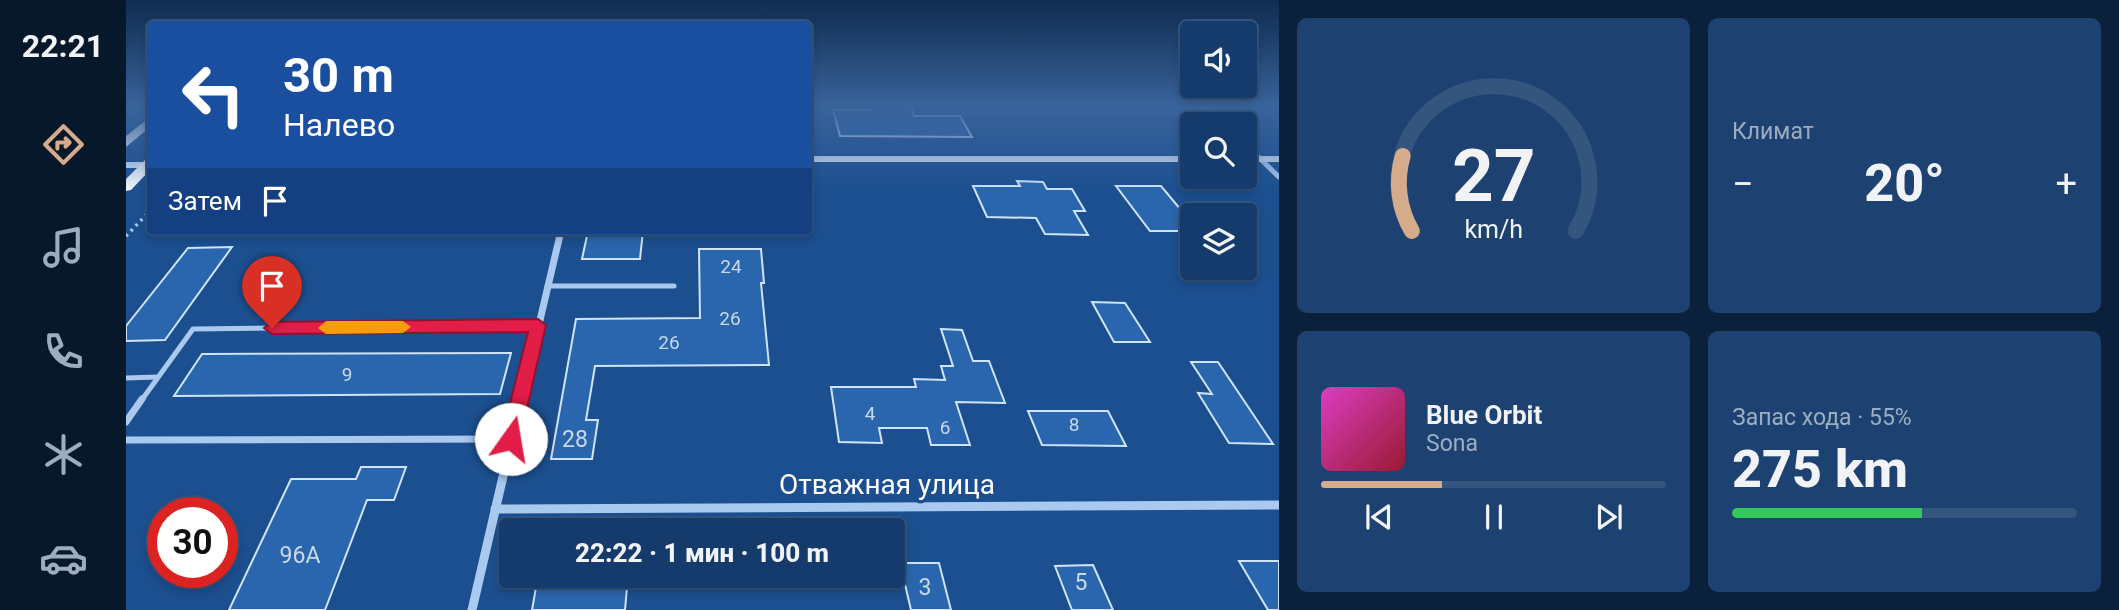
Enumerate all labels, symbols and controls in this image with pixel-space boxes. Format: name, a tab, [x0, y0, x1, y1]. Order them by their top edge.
map controls	[1180, 21, 1257, 280]
button: sound	[1180, 21, 1257, 98]
text: 22:21	[22, 27, 104, 65]
text: 30 m	[283, 47, 394, 104]
icon: left	[168, 49, 259, 140]
text: Налево	[283, 106, 395, 144]
button: search	[1180, 112, 1257, 189]
text: Климат	[1732, 118, 1814, 145]
icon: directions	[39, 120, 88, 169]
text: 27	[1452, 134, 1535, 220]
text: 20°	[1864, 153, 1945, 214]
text: −	[1732, 162, 1754, 206]
text: +	[2055, 162, 2077, 206]
icon: arrive	[256, 182, 294, 220]
text: Затем	[168, 186, 242, 216]
button: layers	[1180, 203, 1257, 280]
text: km/h	[1464, 215, 1523, 244]
icon: music	[39, 223, 88, 272]
house number: 24	[720, 255, 742, 278]
pin	[242, 256, 302, 328]
icon: arrive	[253, 267, 291, 305]
house number: 26	[719, 307, 741, 330]
icon: phone	[39, 327, 88, 376]
house number: 26	[658, 331, 680, 354]
house number: 9	[342, 363, 352, 386]
text: Blue Orbit	[1426, 400, 1542, 430]
position arrow	[474, 402, 548, 476]
house number: 4	[865, 402, 876, 425]
text: Запас хода · 55%	[1732, 404, 1912, 431]
house number: 8	[1069, 413, 1079, 436]
house number: 6	[940, 416, 950, 439]
house number: 28	[562, 426, 588, 453]
icon: climate	[39, 430, 88, 479]
text: Sona	[1426, 430, 1478, 457]
text: 275 km	[1732, 439, 1908, 500]
street label: Отважная улица	[779, 468, 995, 501]
speed limit sign: 30	[147, 497, 238, 588]
icon: previous	[1360, 498, 1398, 536]
icon: pause	[1475, 498, 1513, 536]
icon: next	[1590, 498, 1628, 536]
icon: car	[39, 534, 88, 583]
text: 22:22 · 1 мин · 100 m	[575, 538, 829, 568]
house number: 96А	[280, 542, 320, 569]
house number: 5	[1075, 569, 1088, 596]
house number: 3	[919, 574, 931, 601]

